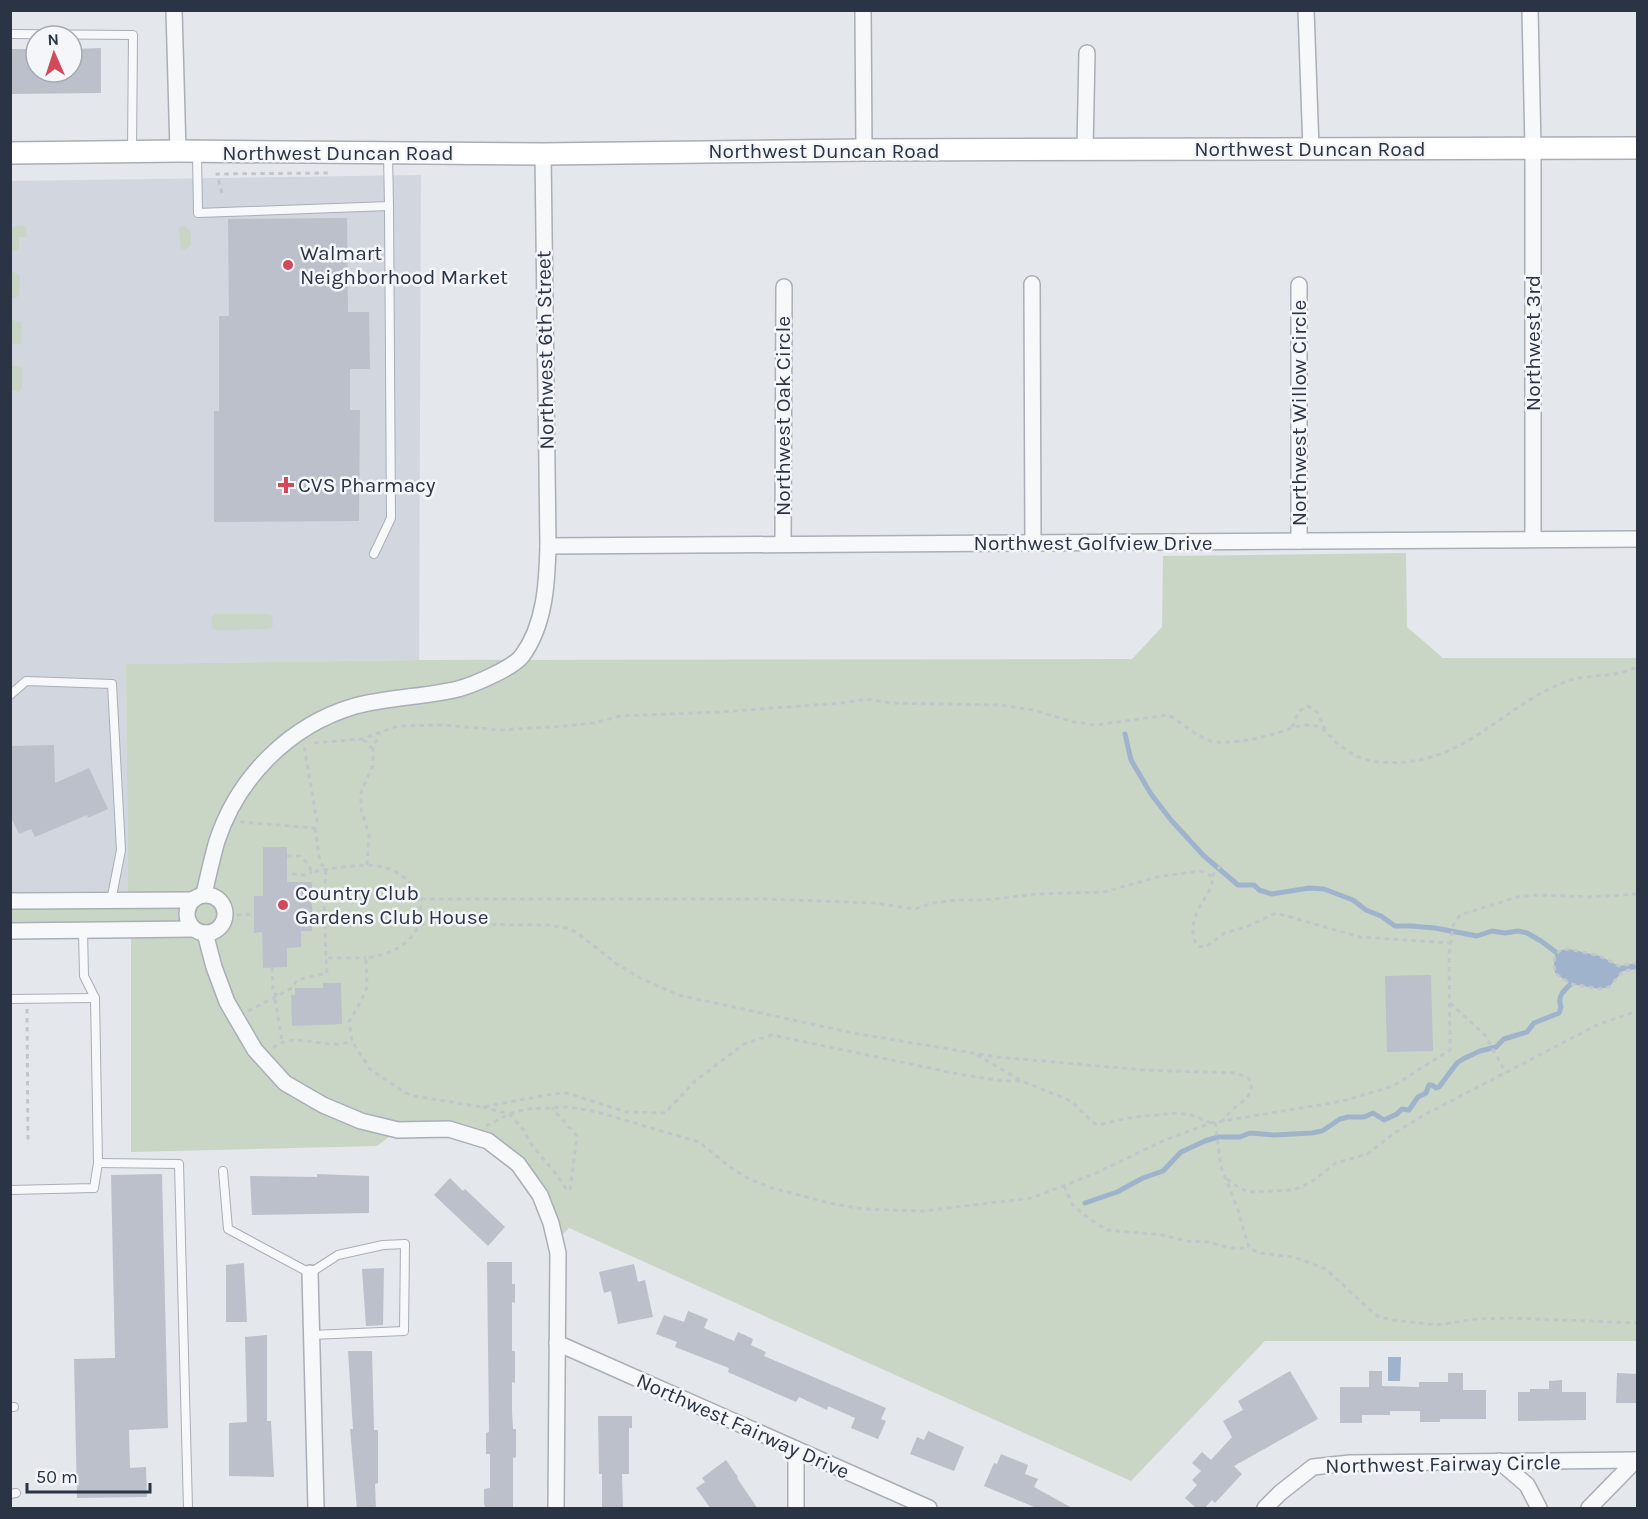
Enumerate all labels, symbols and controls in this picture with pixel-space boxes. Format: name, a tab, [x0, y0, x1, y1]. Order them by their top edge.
north arrow	[24, 24, 84, 84]
text: N	[47, 30, 59, 49]
street label: Northwest Duncan Road	[1194, 137, 1426, 161]
street label: Northwest Duncan Road	[708, 139, 940, 163]
street label: Northwest Duncan Road	[222, 141, 454, 165]
place label: Walmart Neighborhood Market	[300, 241, 508, 289]
street label: Northwest 6th Street	[531, 250, 559, 450]
marker: Walmart Neighborhood Market	[281, 258, 295, 272]
street label: Northwest 3rd	[1521, 275, 1545, 411]
street label: Northwest Willow Circle	[1287, 300, 1311, 526]
street label: Northwest Oak Circle	[771, 316, 795, 516]
place label: CVS Pharmacy	[298, 473, 436, 497]
marker: CVS Pharmacy	[279, 478, 293, 492]
street label: Northwest Golfview Drive	[974, 531, 1212, 555]
place label: Country Club Gardens Club House	[295, 881, 489, 929]
marker: Country Club Gardens Club House	[276, 898, 290, 912]
street label: Northwest Fairway Drive	[633, 1368, 853, 1484]
street label: Northwest Fairway Circle	[1325, 1450, 1561, 1478]
scale bar	[27, 1456, 150, 1494]
text: 50 m	[36, 1466, 78, 1488]

